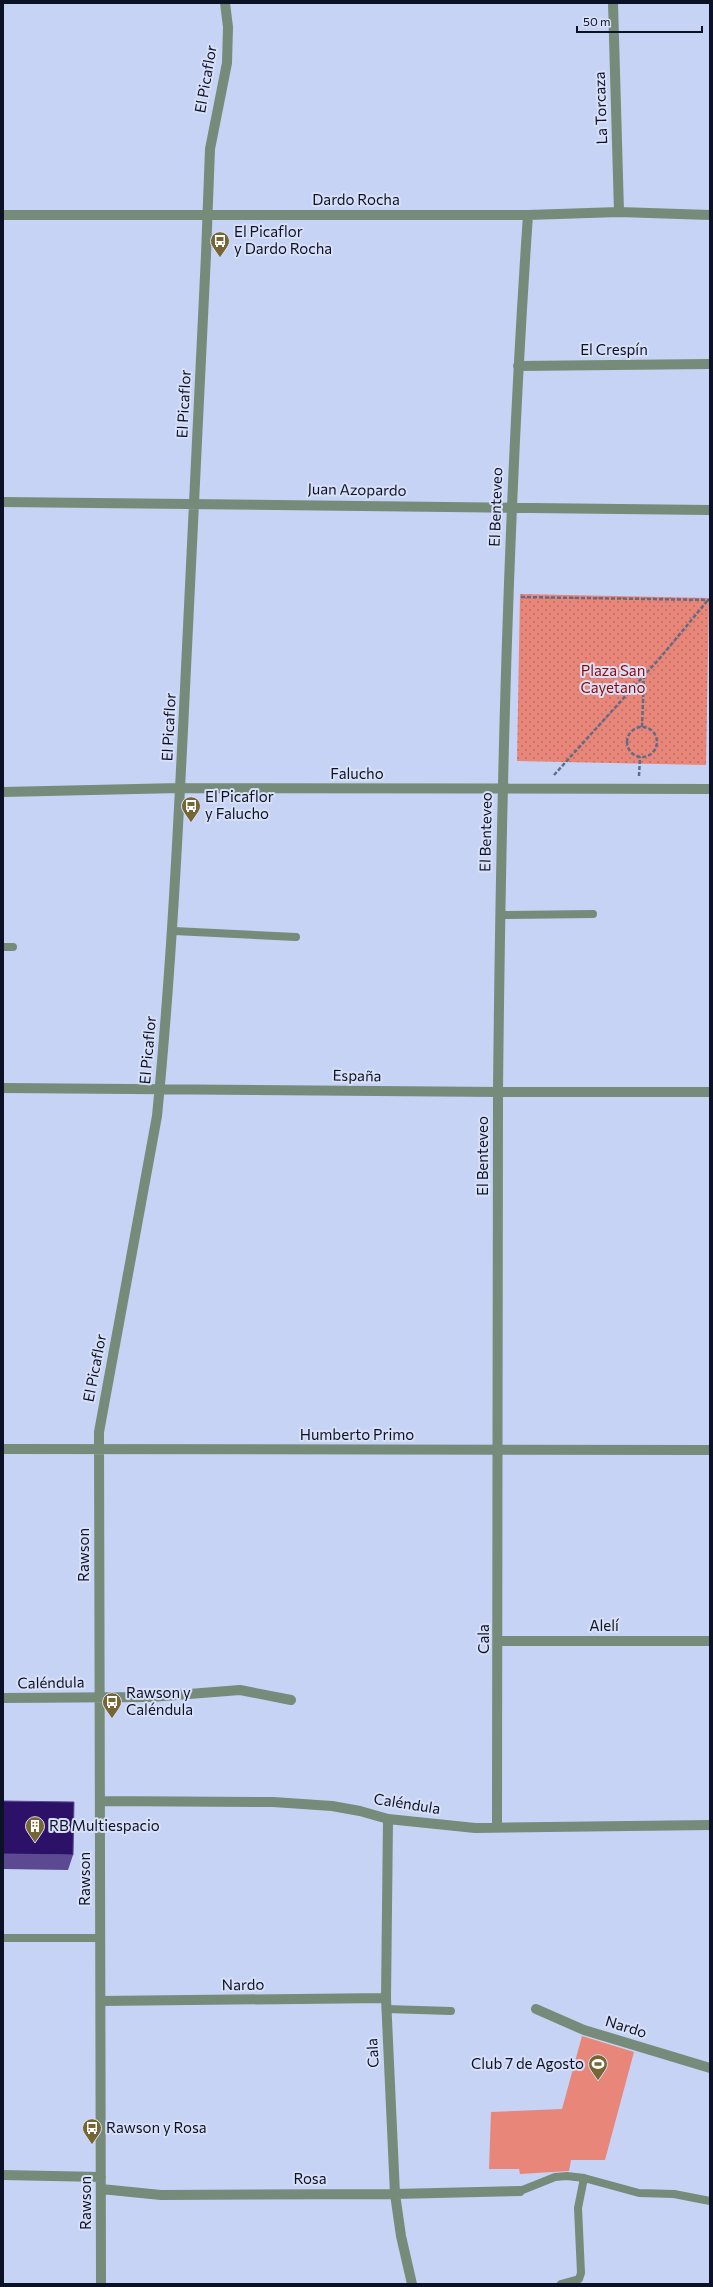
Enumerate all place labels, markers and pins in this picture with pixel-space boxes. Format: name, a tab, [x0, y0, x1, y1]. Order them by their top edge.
place label: El Picaflor y Dardo Rocha	[234, 222, 332, 257]
bus stop icon: El Picaflor y Dardo Rocha	[209, 230, 231, 258]
place label: El Picaflor y Falucho	[205, 787, 274, 822]
bus stop icon: El Picaflor y Falucho	[180, 795, 202, 823]
place label: Rawson y Caléndula	[126, 1683, 193, 1718]
bus stop icon: Rawson y Caléndula	[101, 1691, 123, 1719]
building icon: RB Multiespacio	[24, 1815, 46, 1843]
place label: RB Multiespacio	[49, 1816, 160, 1834]
sports icon: Club 7 de Agosto	[587, 2053, 609, 2081]
place label: Club 7 de Agosto	[471, 2054, 584, 2072]
bus stop icon: Rawson y Rosa	[81, 2117, 103, 2145]
place label: Rawson y Rosa	[106, 2118, 207, 2136]

